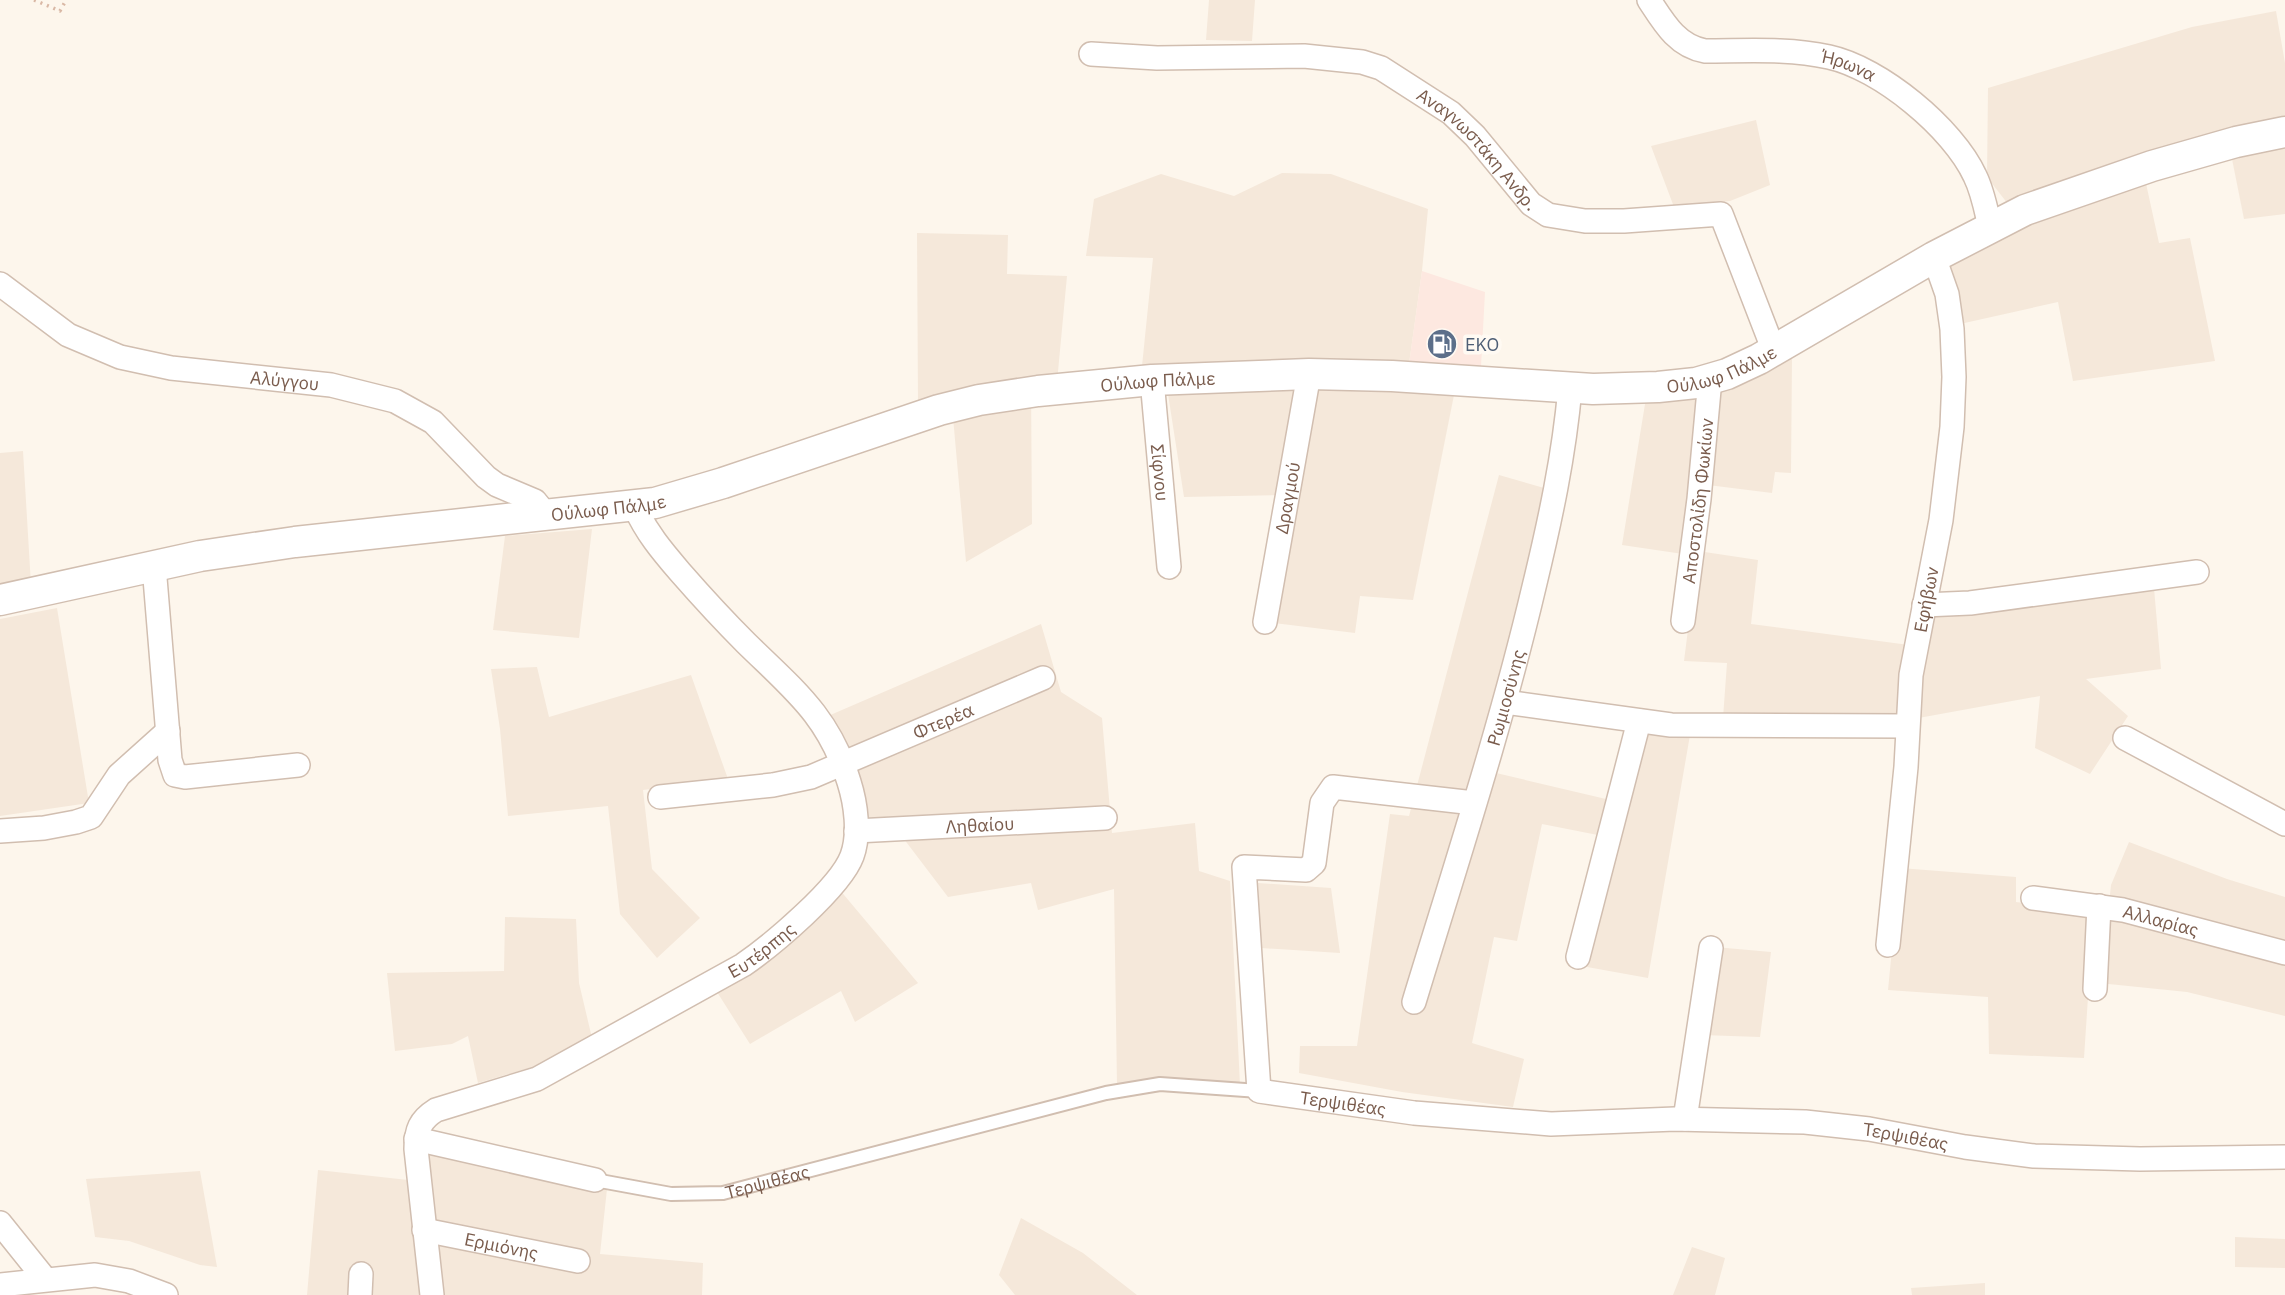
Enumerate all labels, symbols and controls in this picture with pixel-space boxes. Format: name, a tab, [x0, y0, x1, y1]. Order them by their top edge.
street label: Ήρωνα	[1819, 44, 1880, 86]
street label: Αναγνωστάκη Ανδρ.	[1413, 83, 1540, 216]
fuel station icon: EKO	[1425, 327, 1459, 361]
place label: EKO	[1465, 333, 1499, 356]
street label: Ούλωφ Πάλμε	[1665, 340, 1780, 398]
street label: Αλύγγου	[249, 365, 320, 395]
street label: Ούλωφ Πάλμε	[1099, 366, 1216, 396]
street label: Αποστολίδη Φωκίων	[1677, 417, 1718, 585]
street label: Σίφνου	[1146, 443, 1174, 502]
street label: Δραγμού	[1269, 460, 1305, 536]
street label: Ούλωφ Πάλμε	[550, 489, 669, 526]
street label: Εφήβων	[1908, 565, 1943, 634]
street label: Ρωμιοσύνης	[1481, 647, 1530, 748]
street label: Φτερέα	[909, 698, 977, 744]
street label: Ληθαίου	[945, 811, 1015, 838]
street label: Αλλαρίας	[2121, 899, 2201, 941]
street label: Ευτέρπης	[724, 917, 800, 983]
street label: Τερψιθέας	[1299, 1085, 1388, 1120]
street label: Τερψιθέας	[1862, 1117, 1951, 1155]
street label: Τερψιθέας	[723, 1159, 812, 1203]
street label: Ερμιόνης	[463, 1227, 541, 1264]

